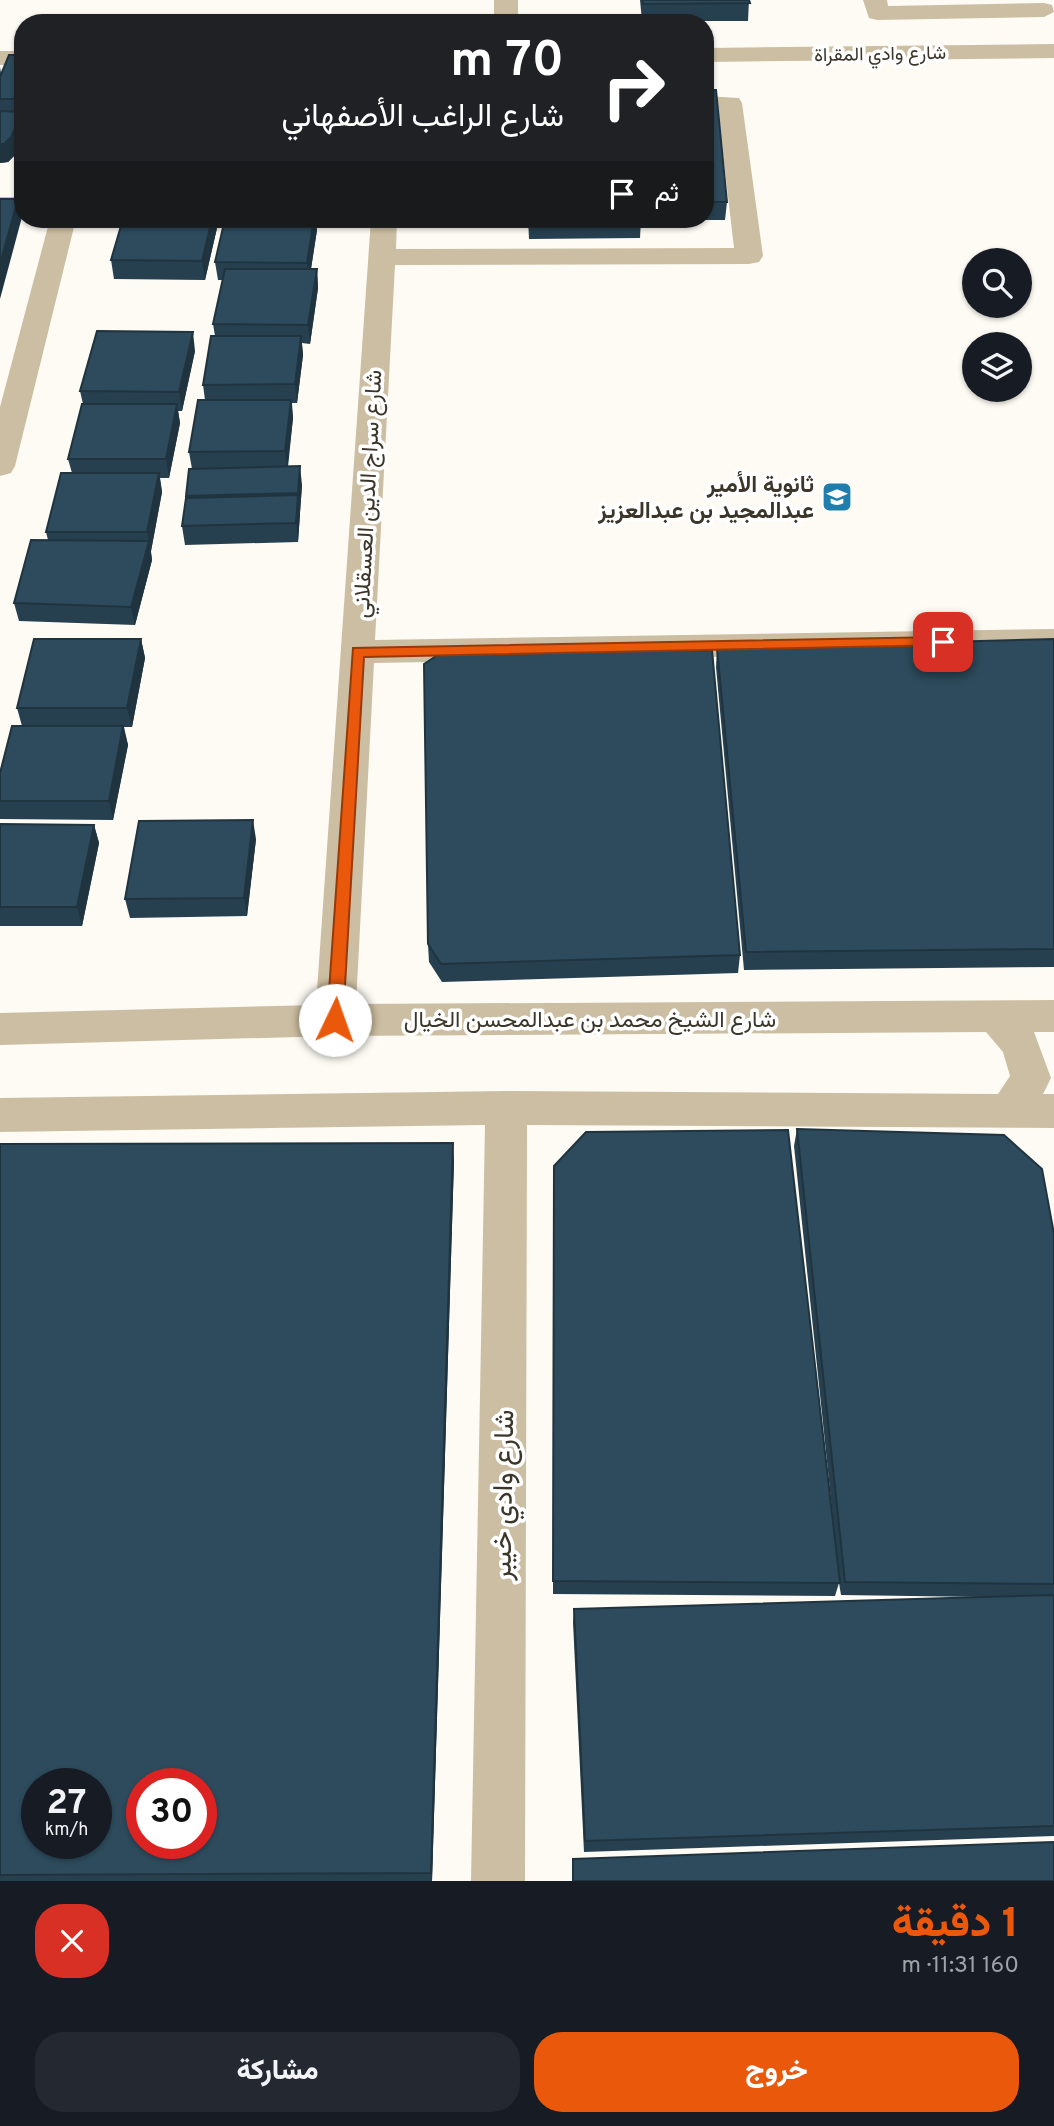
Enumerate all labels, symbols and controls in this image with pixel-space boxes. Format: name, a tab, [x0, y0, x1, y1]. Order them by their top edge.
text: 70 m	[450, 32, 564, 94]
icon: right	[588, 42, 679, 133]
street label: شارع وادي المقراة	[814, 42, 946, 70]
text: شارع الراغب الأصفهاني	[281, 98, 564, 138]
icon: arrive	[603, 175, 641, 213]
text: ثم	[655, 178, 679, 211]
map controls	[962, 248, 1032, 402]
button: search	[962, 248, 1032, 318]
button: layers	[962, 332, 1032, 402]
street label: شارع سراج الدين العسقلاني	[349, 369, 392, 619]
place label: ثانوية الأمير عبدالمجيد بن عبدالعزيز	[597, 470, 814, 527]
school or university icon: ثانوية الأمير عبدالمجيد بن عبدالعزيز	[820, 480, 854, 514]
pin	[913, 612, 973, 672]
icon: arrive	[924, 623, 962, 661]
position arrow	[298, 983, 372, 1057]
street label: شارع الشيخ محمد بن عبدالمحسن الخيال	[404, 1007, 776, 1036]
street label: شارع وادي خيبر	[485, 1409, 526, 1582]
speed limit sign: 30	[126, 1768, 217, 1859]
text: 27	[47, 1782, 86, 1826]
text: km/h	[45, 1819, 88, 1842]
text: 1 دقيقة	[892, 1899, 1019, 1952]
button: close	[35, 1904, 109, 1978]
text: 160 m · 11:31	[902, 1952, 1019, 1981]
button: مشاركة	[35, 2032, 520, 2112]
button: خروج	[534, 2032, 1019, 2112]

